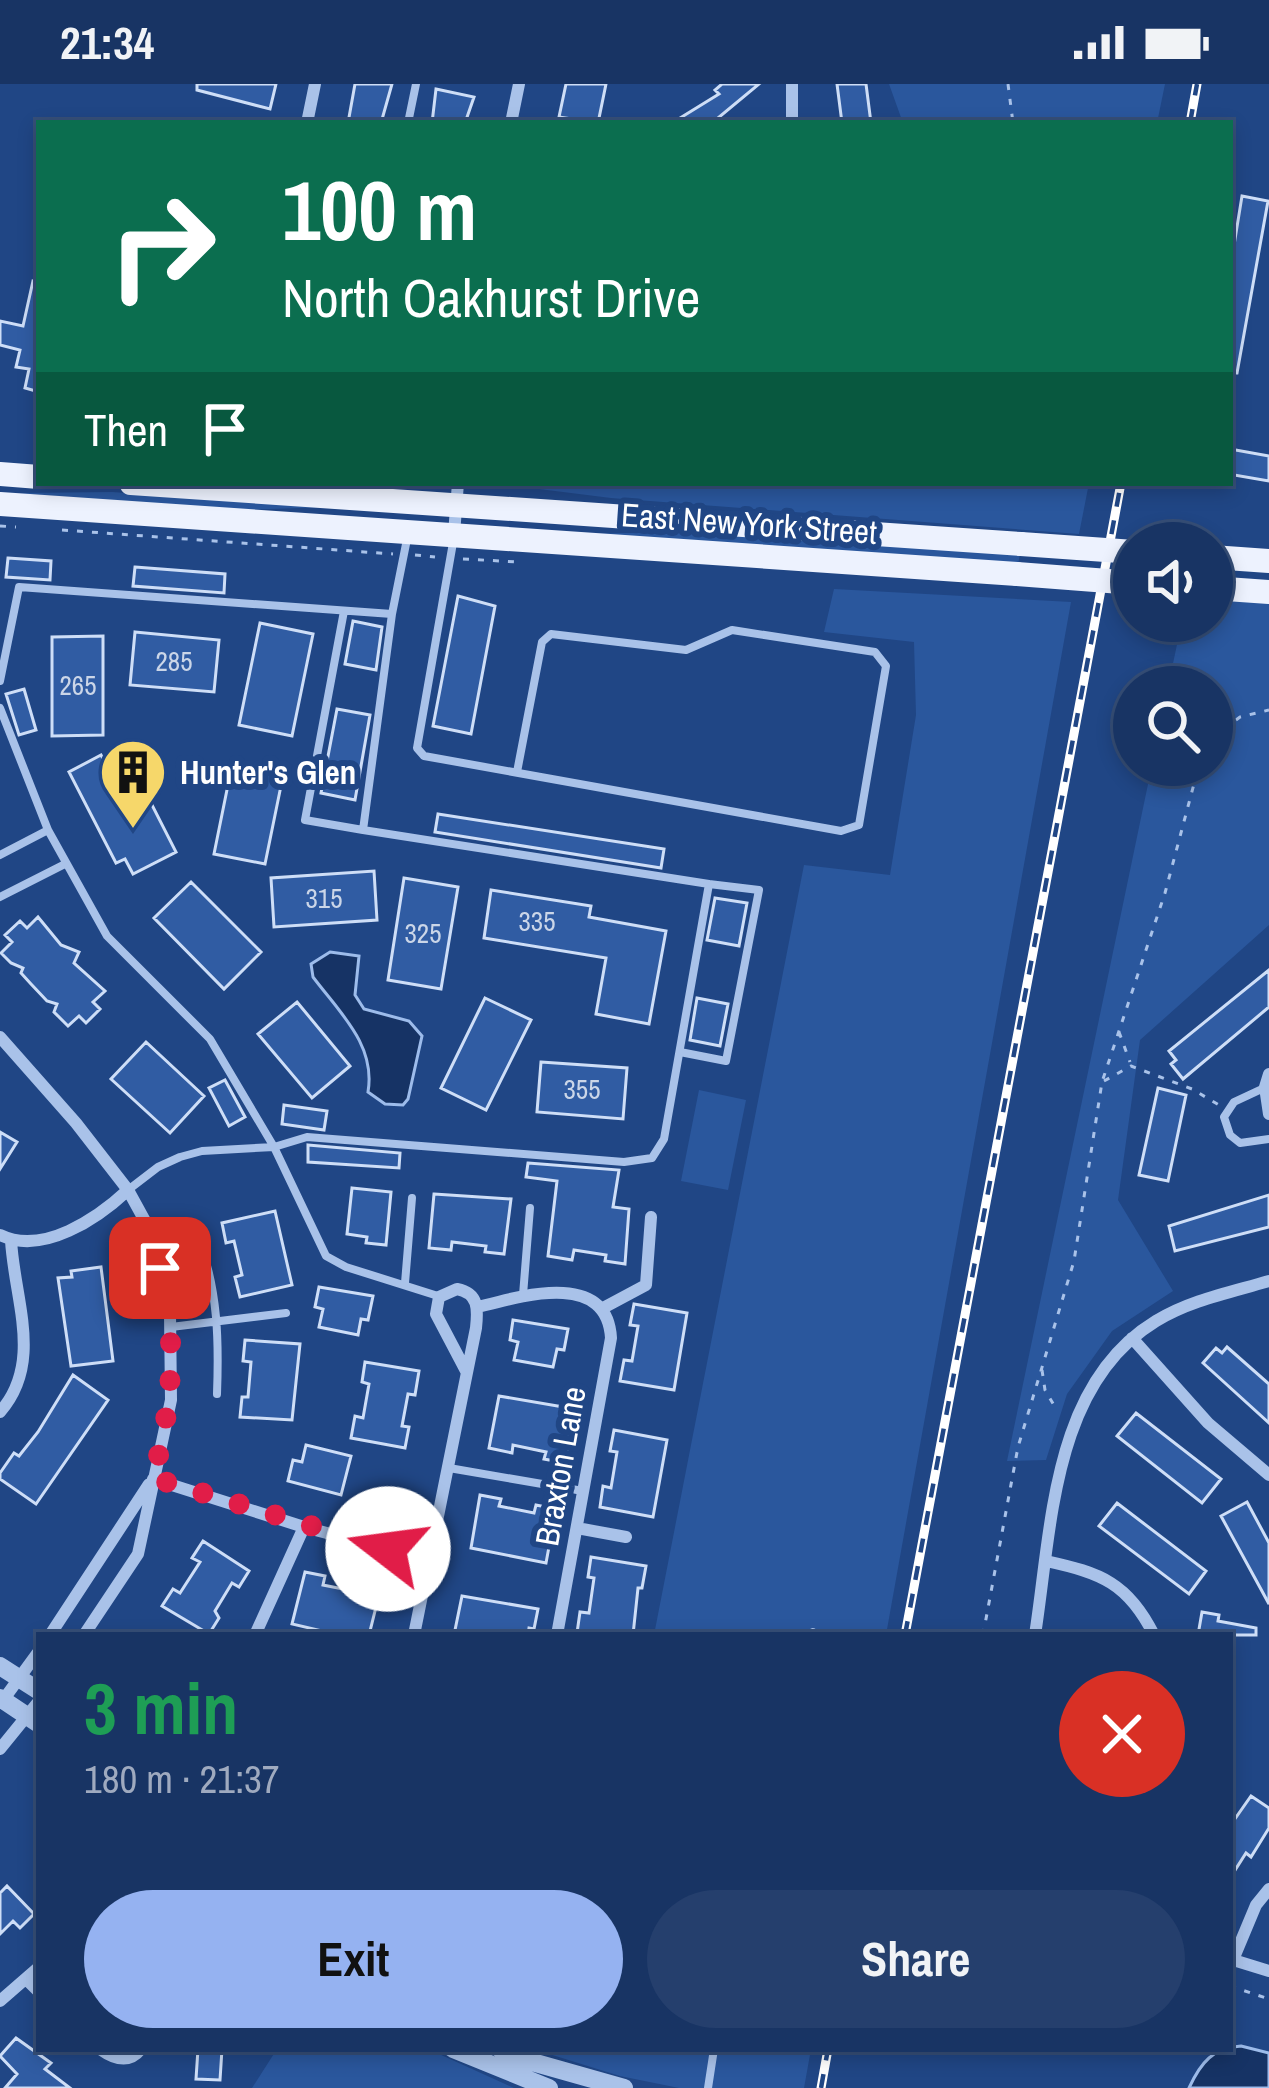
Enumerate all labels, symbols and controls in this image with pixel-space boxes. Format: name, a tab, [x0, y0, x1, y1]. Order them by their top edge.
text: 21:34	[60, 12, 154, 73]
text: 100 m	[282, 153, 477, 266]
icon: right	[84, 168, 240, 324]
text: North Oakhurst Drive	[282, 261, 700, 334]
icon: arrive	[192, 396, 258, 462]
text: Then	[84, 399, 168, 460]
street label: East New York Street	[620, 492, 878, 554]
map controls	[1113, 522, 1233, 786]
button: sound	[1113, 522, 1233, 642]
house number: 285	[156, 643, 192, 679]
button: search	[1113, 666, 1233, 786]
house number: 265	[60, 667, 96, 703]
building icon: Hunter's Glen	[98, 737, 168, 831]
place label: Hunter's Glen	[180, 750, 356, 794]
house number: 315	[306, 880, 342, 916]
house number: 335	[519, 903, 555, 939]
house number: 325	[405, 915, 441, 951]
house number: 355	[564, 1071, 600, 1107]
pin	[109, 1217, 211, 1319]
icon: arrive	[127, 1235, 193, 1301]
street label: Braxton Lane	[524, 1383, 596, 1549]
position arrow	[325, 1486, 451, 1612]
text: 3 min	[84, 1659, 238, 1756]
button: close	[1059, 1671, 1185, 1797]
text: 180 m · 21:37	[84, 1753, 280, 1805]
button: Exit	[84, 1890, 623, 2028]
button: Share	[647, 1890, 1185, 2028]

